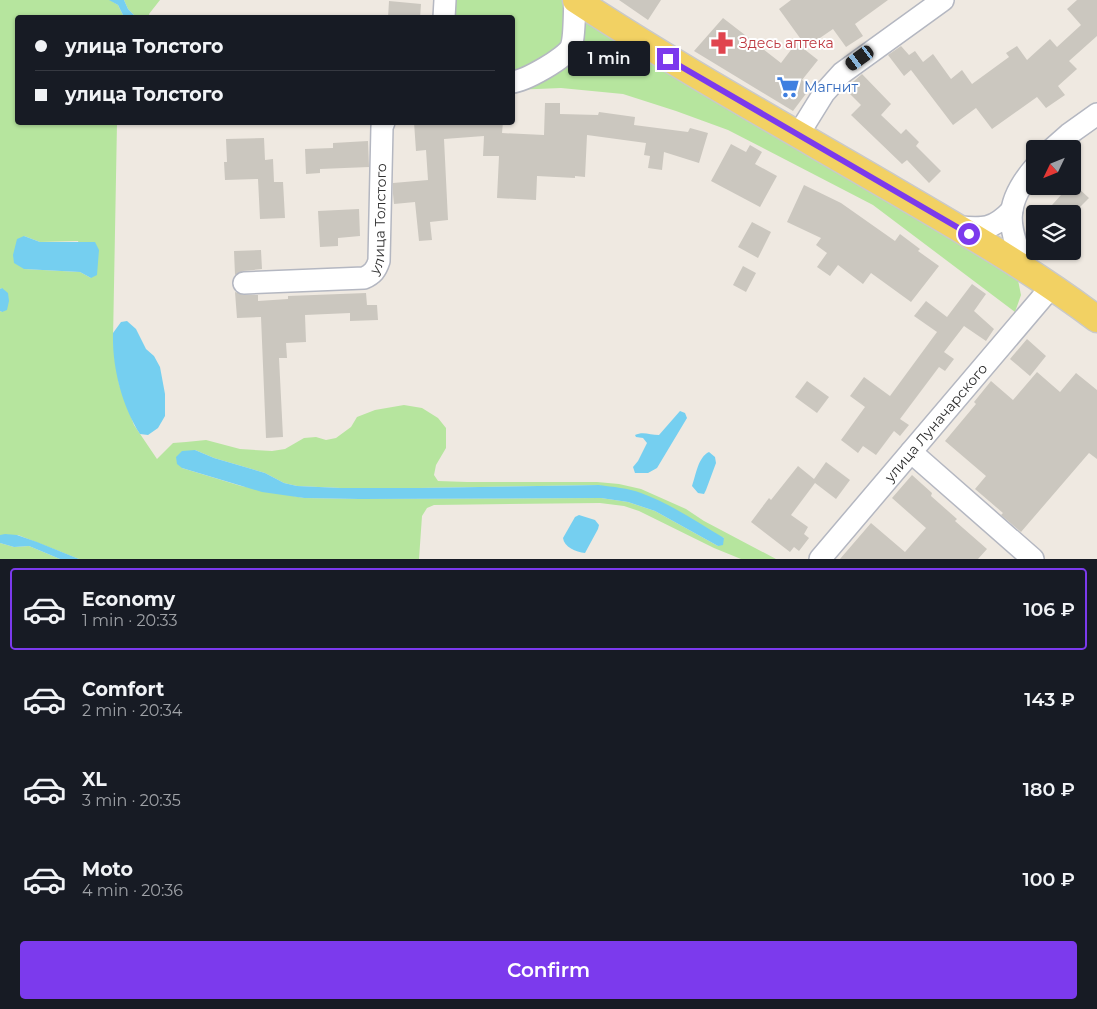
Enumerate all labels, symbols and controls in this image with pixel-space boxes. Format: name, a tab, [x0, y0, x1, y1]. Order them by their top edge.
pharmacy icon: Здесь аптека	[709, 30, 735, 56]
place label: Здесь аптека	[739, 34, 834, 52]
text: улица Толстого	[65, 35, 223, 58]
callout: 1 min	[568, 42, 650, 76]
car	[843, 43, 876, 73]
route end	[657, 48, 679, 70]
text: 1 min	[588, 49, 630, 68]
supermarket icon: Магнит	[775, 74, 801, 100]
place label: Магнит	[804, 78, 858, 96]
text: улица Толстого	[65, 83, 223, 106]
north arrow	[1026, 140, 1081, 195]
map controls	[1026, 140, 1081, 260]
street label: улица Толстого	[365, 163, 390, 278]
button: layers	[1026, 205, 1081, 260]
route start	[958, 223, 980, 245]
street label: улица Луначарского	[880, 360, 991, 486]
icon: car	[22, 587, 67, 632]
text: Economy	[82, 588, 175, 611]
text: 106 ₽	[1023, 598, 1075, 621]
text: 1 min · 20:33	[82, 611, 178, 630]
icon: car	[22, 677, 67, 722]
text: Comfort	[82, 678, 164, 701]
text: 143 ₽	[1024, 688, 1075, 711]
text: 2 min · 20:34	[82, 701, 182, 720]
icon: car	[22, 767, 67, 812]
text: XL	[82, 768, 107, 791]
text: 180 ₽	[1023, 778, 1075, 801]
text: 3 min · 20:35	[82, 791, 181, 810]
icon: car	[22, 857, 67, 902]
text: Moto	[82, 858, 133, 881]
text: 100 ₽	[1022, 868, 1075, 891]
text: 4 min · 20:36	[82, 881, 183, 900]
button: Confirm	[20, 941, 1077, 999]

